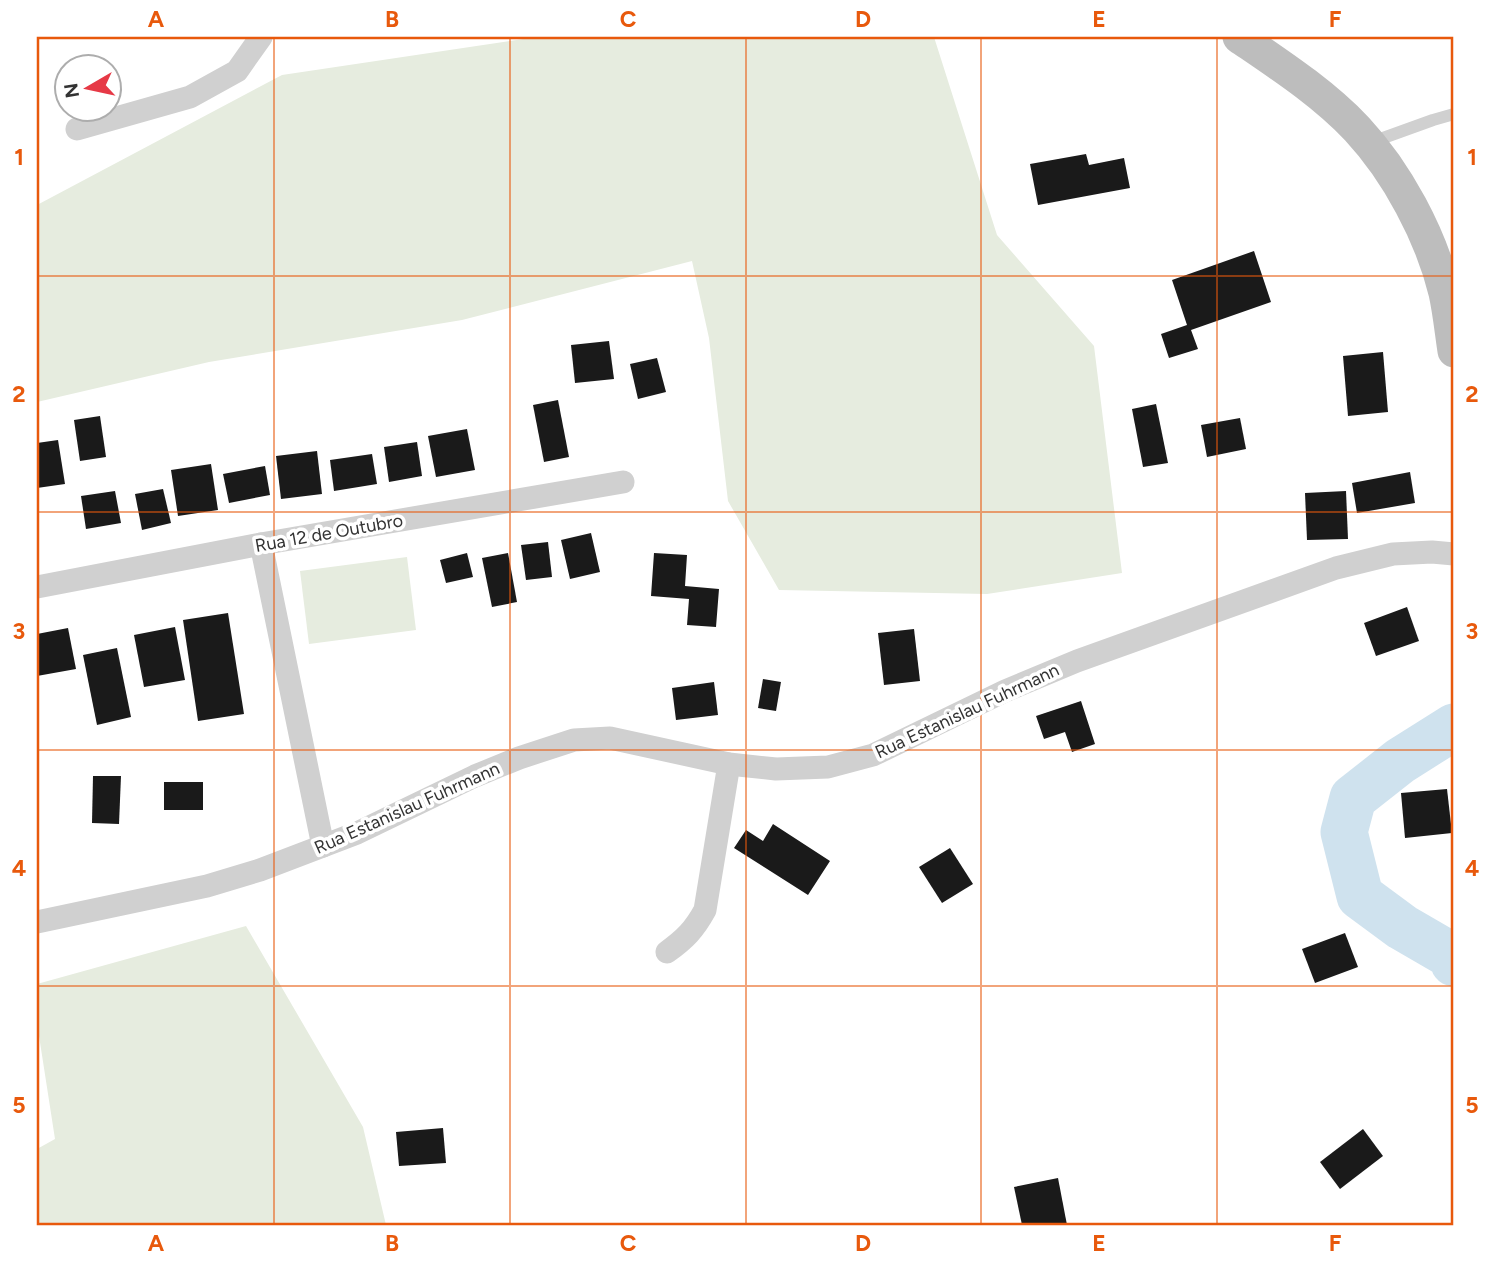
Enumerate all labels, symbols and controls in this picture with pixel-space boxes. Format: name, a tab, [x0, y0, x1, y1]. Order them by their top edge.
text: A	[148, 5, 165, 33]
text: B	[385, 5, 399, 33]
text: C	[620, 5, 637, 33]
text: D	[855, 5, 871, 33]
text: E	[1092, 5, 1106, 33]
text: F	[1329, 5, 1342, 33]
north arrow	[52, 52, 122, 122]
text: N	[59, 82, 84, 100]
text: 1	[14, 143, 24, 171]
text: 1	[1467, 143, 1477, 171]
text: 2	[12, 380, 26, 408]
text: 2	[1465, 380, 1479, 408]
street label: Rua 12 de Outubro	[253, 509, 405, 557]
text: 3	[13, 617, 25, 645]
text: 3	[1466, 617, 1478, 645]
street label: Rua Estanislau Fuhrmann	[871, 659, 1063, 763]
street label: Rua Estanislau Fuhrmann	[311, 757, 503, 859]
text: 4	[12, 854, 26, 882]
text: 4	[1465, 854, 1479, 882]
text: 5	[12, 1091, 26, 1119]
text: 5	[1465, 1091, 1479, 1119]
text: A	[148, 1229, 165, 1257]
text: B	[385, 1229, 399, 1257]
text: C	[620, 1229, 637, 1257]
text: D	[855, 1229, 871, 1257]
text: E	[1092, 1229, 1106, 1257]
text: F	[1329, 1229, 1342, 1257]

